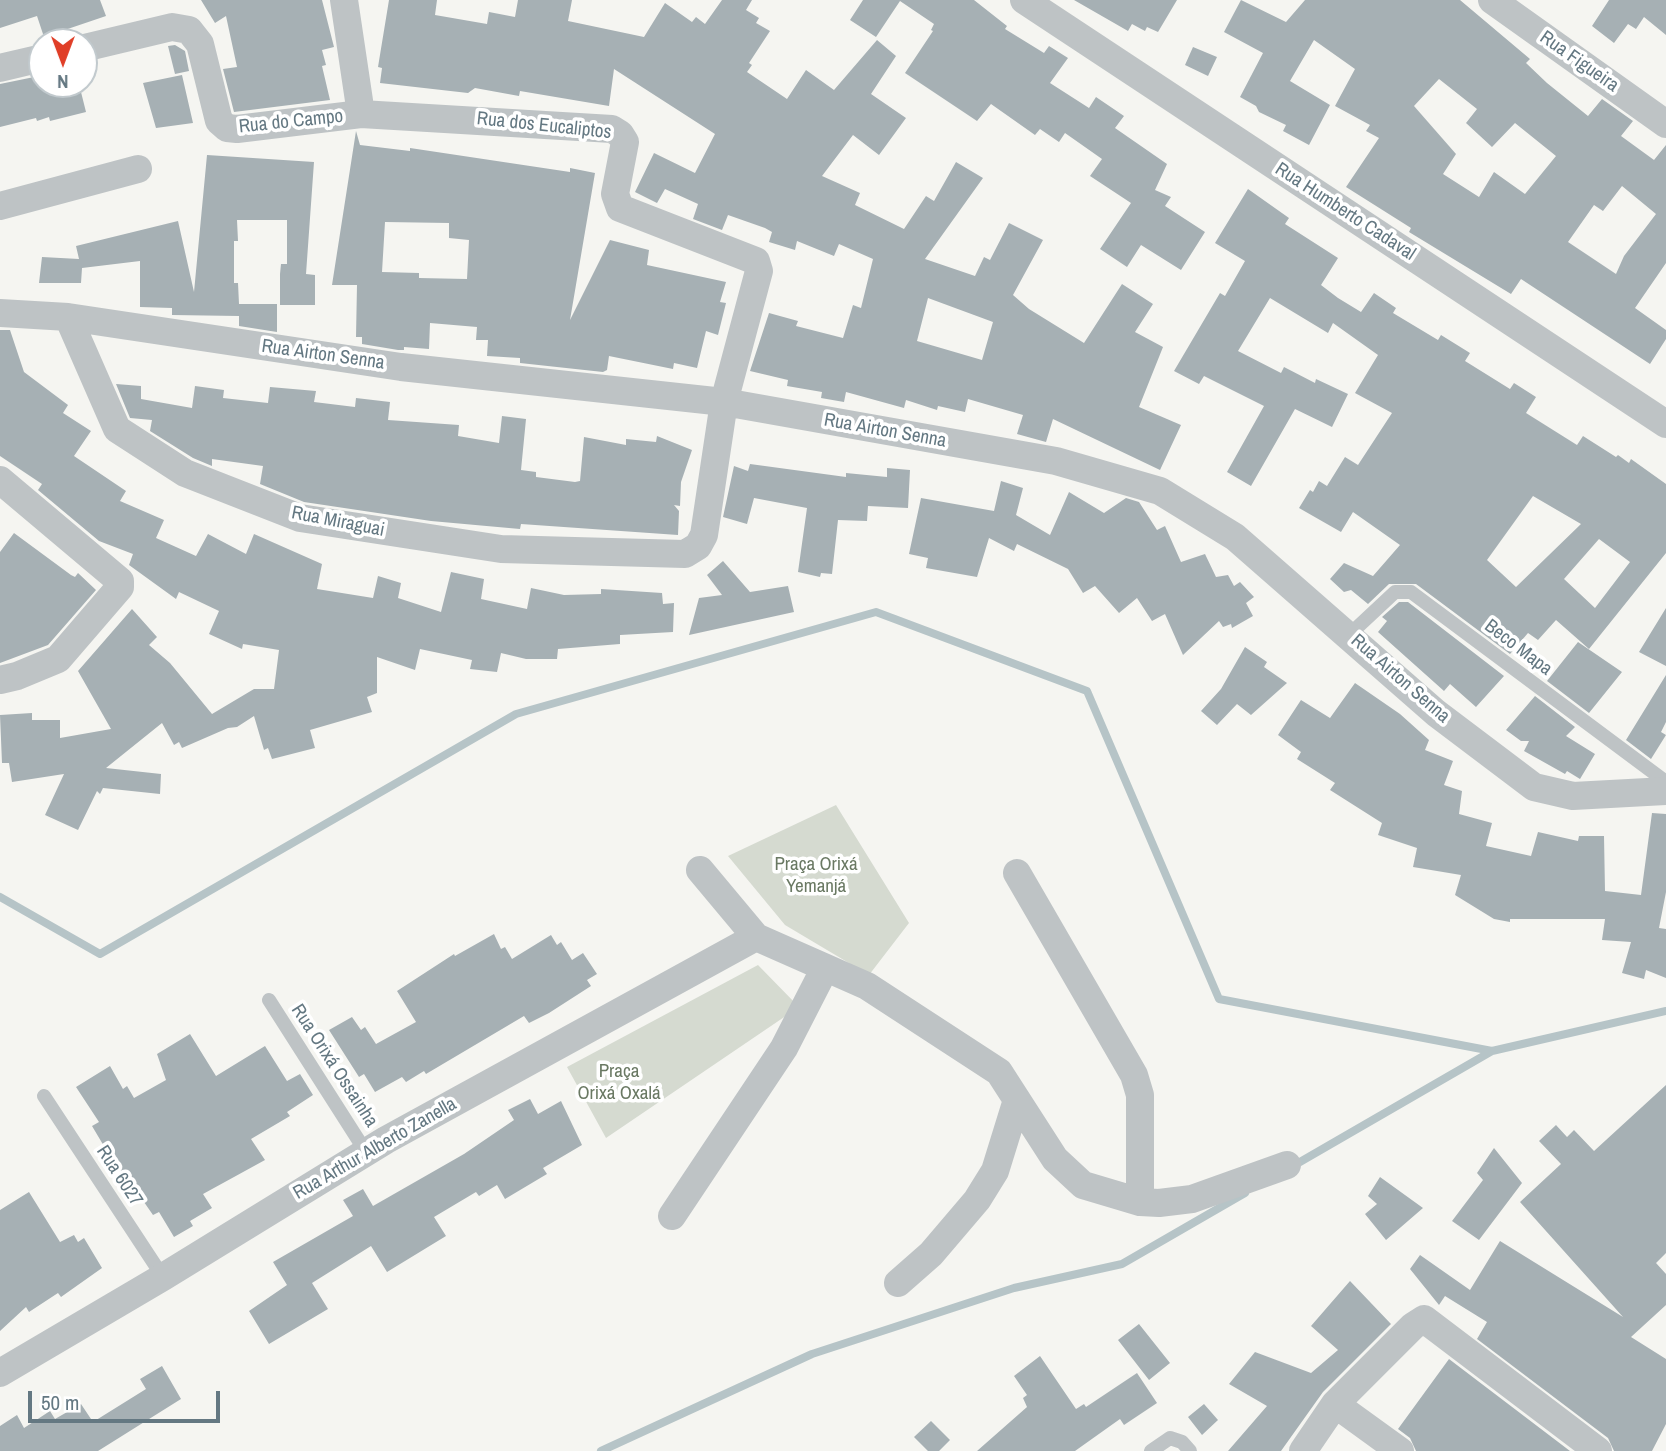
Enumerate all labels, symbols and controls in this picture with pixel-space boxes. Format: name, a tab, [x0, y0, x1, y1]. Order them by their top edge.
street label: Rua Figueira	[1535, 27, 1623, 97]
north arrow	[28, 28, 98, 98]
text: N	[57, 69, 69, 95]
street label: Rua do Campo	[238, 105, 344, 139]
street label: Rua dos Eucaliptos	[476, 108, 612, 144]
street label: Rua Humberto Cadaval	[1271, 158, 1419, 266]
street label: Rua Airton Senna	[260, 335, 386, 375]
street label: Rua Airton Senna	[822, 409, 948, 453]
street label: Rua Miraguai	[289, 502, 387, 542]
street label: Beco Mapa	[1480, 615, 1556, 681]
street label: Rua Airton Senna	[1346, 630, 1454, 728]
park label: Praça Orixá Yemanjá	[774, 854, 858, 898]
street label: Rua Orixá Ossainha	[286, 1000, 382, 1132]
park label: Praça Orixá Oxalá	[577, 1061, 661, 1105]
street label: Rua Arthur Alberto Zanella	[289, 1093, 461, 1205]
street label: Rua 6027	[91, 1141, 147, 1211]
scale bar	[32, 1378, 224, 1422]
text: 50 m	[41, 1388, 79, 1417]

